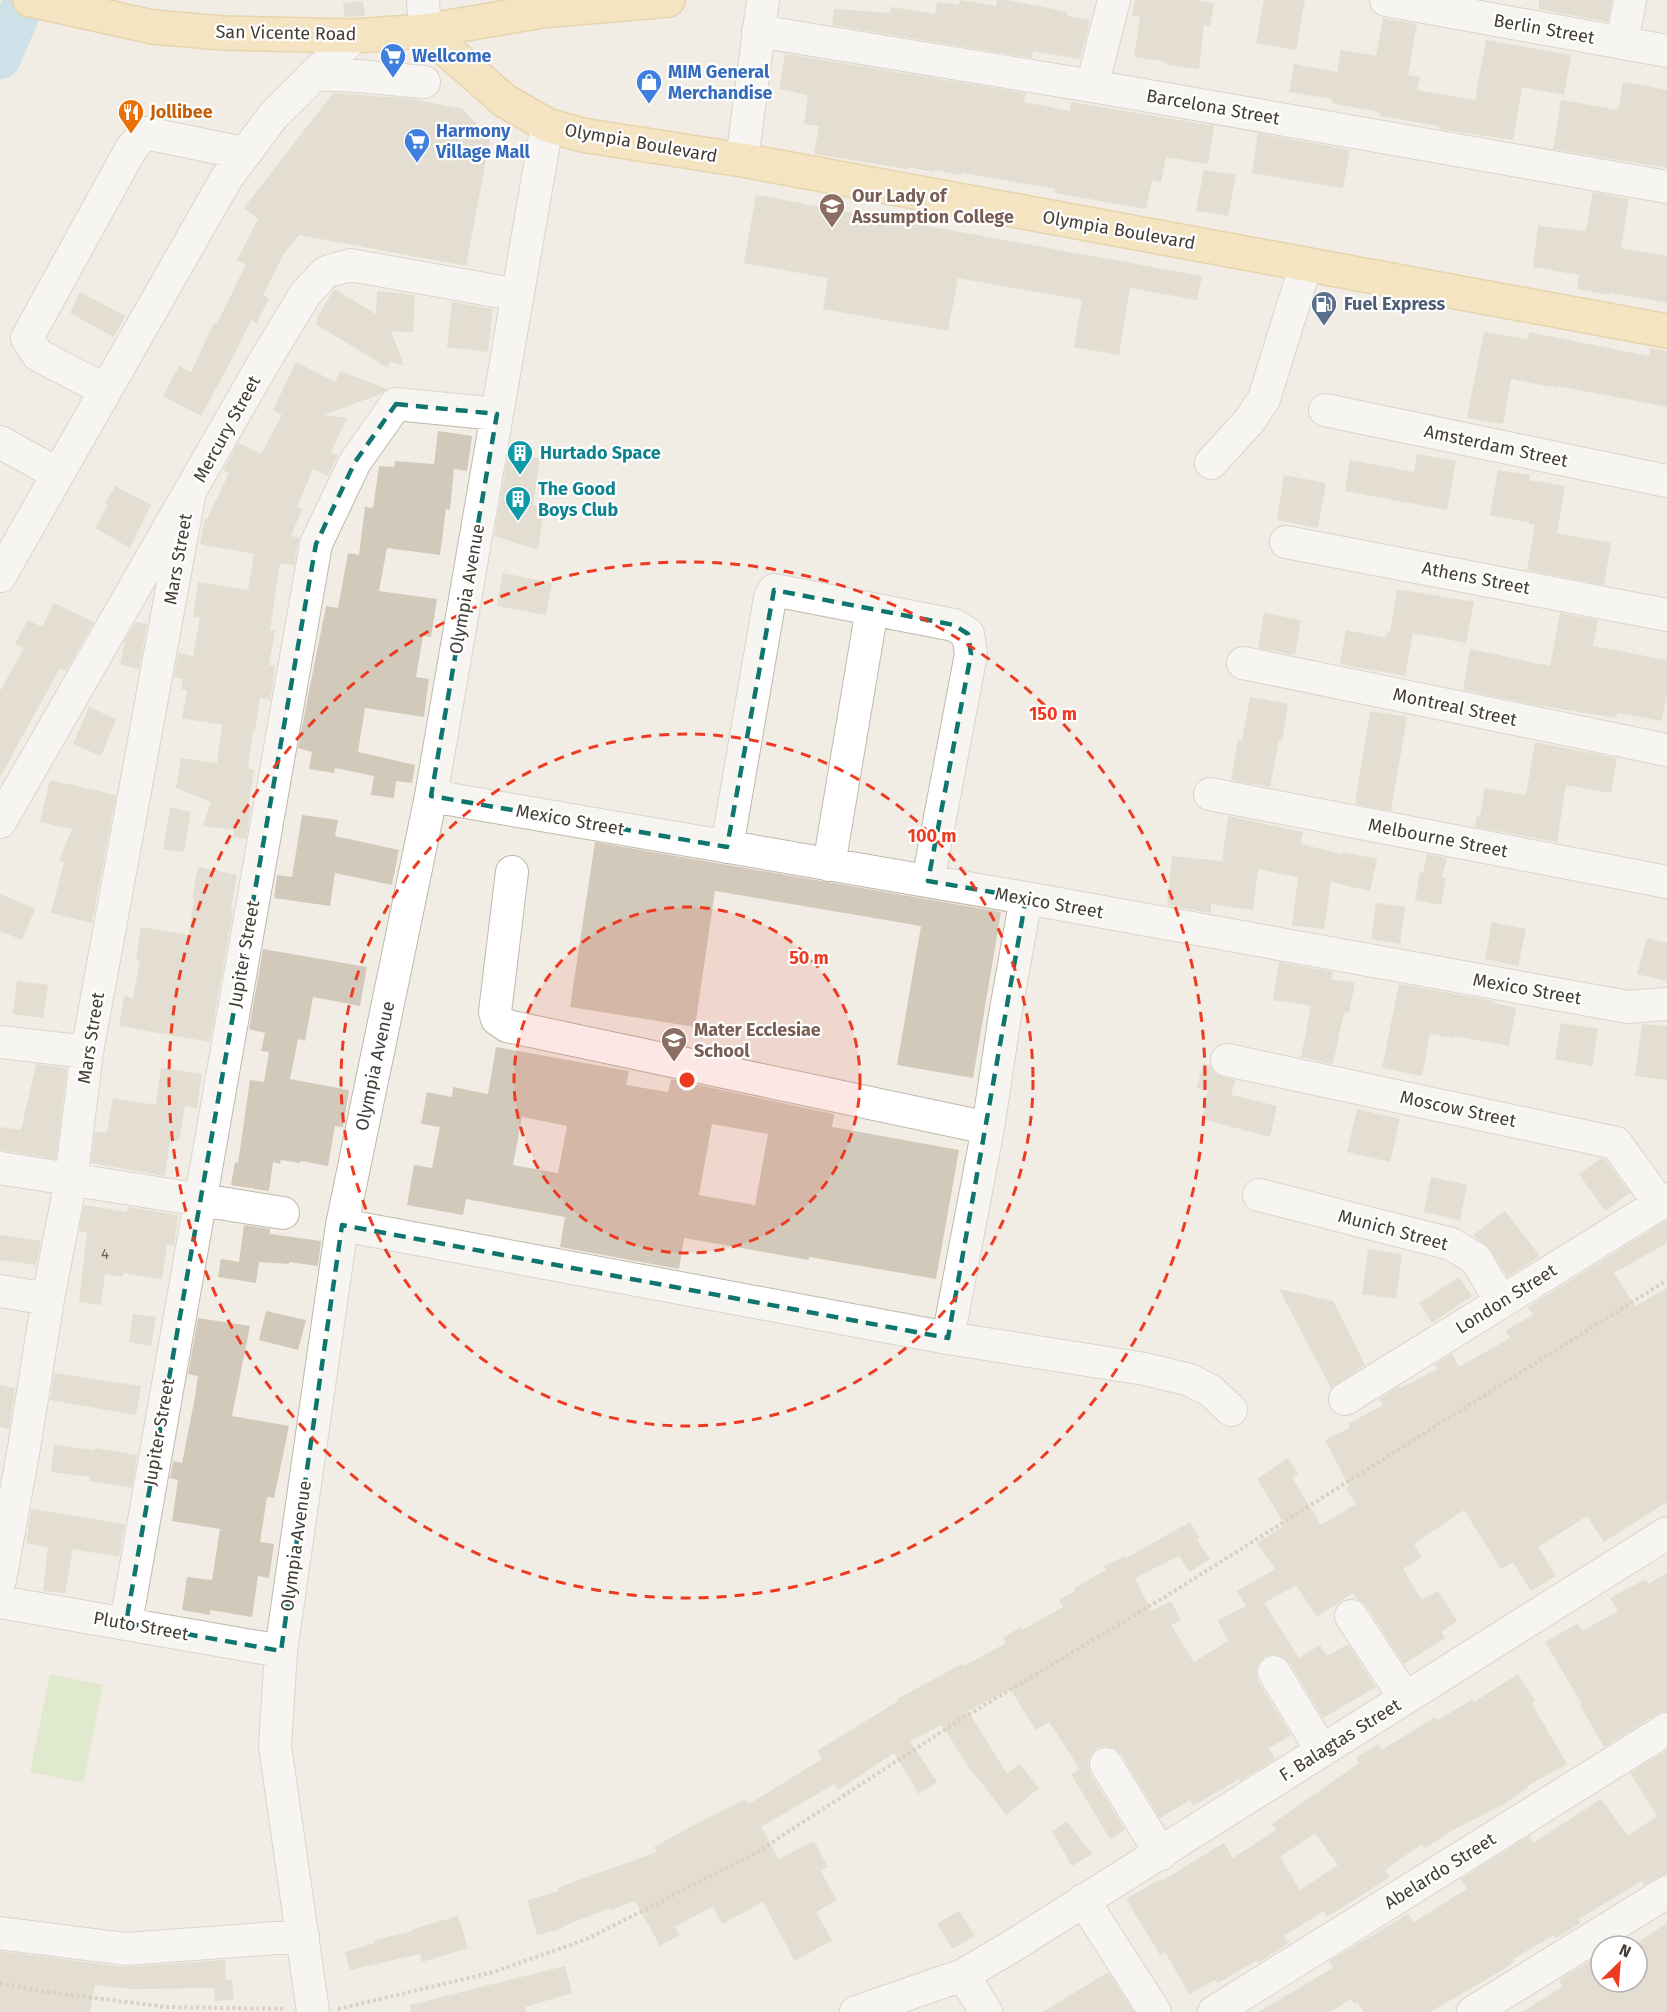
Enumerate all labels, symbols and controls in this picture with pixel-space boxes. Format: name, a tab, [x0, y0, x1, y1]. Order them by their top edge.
street label: Berlin Street	[1492, 9, 1597, 49]
street label: San Vicente Road	[215, 21, 357, 45]
supermarket icon: Wellcome	[378, 41, 408, 79]
place label: Wellcome	[412, 45, 492, 67]
place label: MIM General Merchandise	[668, 61, 773, 104]
shop icon: MIM General Merchandise	[634, 67, 664, 105]
street label: Barcelona Street	[1145, 84, 1282, 130]
restaurant icon: Jollibee	[116, 97, 146, 135]
place label: Jollibee	[149, 101, 213, 123]
street label: Olympia Boulevard	[563, 119, 719, 167]
place label: Harmony Village Mall	[435, 120, 531, 163]
supermarket icon: Harmony Village Mall	[402, 126, 432, 164]
place label: Our Lady of Assumption College	[851, 185, 1014, 228]
school or university icon: Our Lady of Assumption College	[817, 191, 847, 229]
street label: Olympia Boulevard	[1041, 206, 1197, 254]
fuel station icon: Fuel Express	[1309, 289, 1339, 327]
place label: Fuel Express	[1344, 293, 1446, 315]
street label: Mercury Street	[189, 371, 266, 486]
street label: Amsterdam Street	[1422, 420, 1570, 472]
building icon: Hurtado Space	[505, 438, 535, 476]
place label: Hurtado Space	[540, 442, 661, 464]
place label: The Good Boys Club	[538, 478, 618, 521]
building icon: The Good Boys Club	[503, 484, 533, 522]
street label: Mars Street	[159, 511, 197, 606]
street label: Olympia Avenue	[445, 522, 489, 656]
street label: Athens Street	[1420, 557, 1532, 599]
street label: Montreal Street	[1391, 683, 1519, 731]
text: 150 m	[1029, 703, 1077, 725]
street label: Mexico Street	[514, 800, 626, 840]
street label: Melbourne Street	[1366, 814, 1510, 862]
text: 100 m	[908, 825, 956, 847]
street label: Mexico Street	[993, 883, 1105, 923]
street label: Jupiter Street	[224, 898, 264, 1009]
text: 50 m	[789, 947, 829, 969]
street label: Mexico Street	[1471, 969, 1583, 1009]
street label: Mars Street	[73, 990, 109, 1085]
street label: Olympia Avenue	[351, 999, 399, 1133]
place label: Mater Ecclesiae School	[694, 1019, 821, 1062]
school or university icon: Mater Ecclesiae School	[659, 1025, 689, 1063]
centre of rings	[677, 1070, 697, 1090]
street label: Moscow Street	[1398, 1086, 1519, 1132]
street label: Munich Street	[1336, 1205, 1451, 1255]
house number: 4	[101, 1245, 109, 1263]
street label: London Street	[1451, 1259, 1561, 1339]
street label: Jupiter Street	[139, 1376, 179, 1487]
street label: Olympia Avenue	[276, 1479, 316, 1613]
street label: Pluto Street	[92, 1607, 191, 1645]
street label: F. Balagtas Street	[1275, 1694, 1405, 1786]
street label: Abelardo Street	[1380, 1828, 1500, 1914]
north arrow	[1589, 1934, 1649, 1994]
text: N	[1616, 1940, 1634, 1962]

